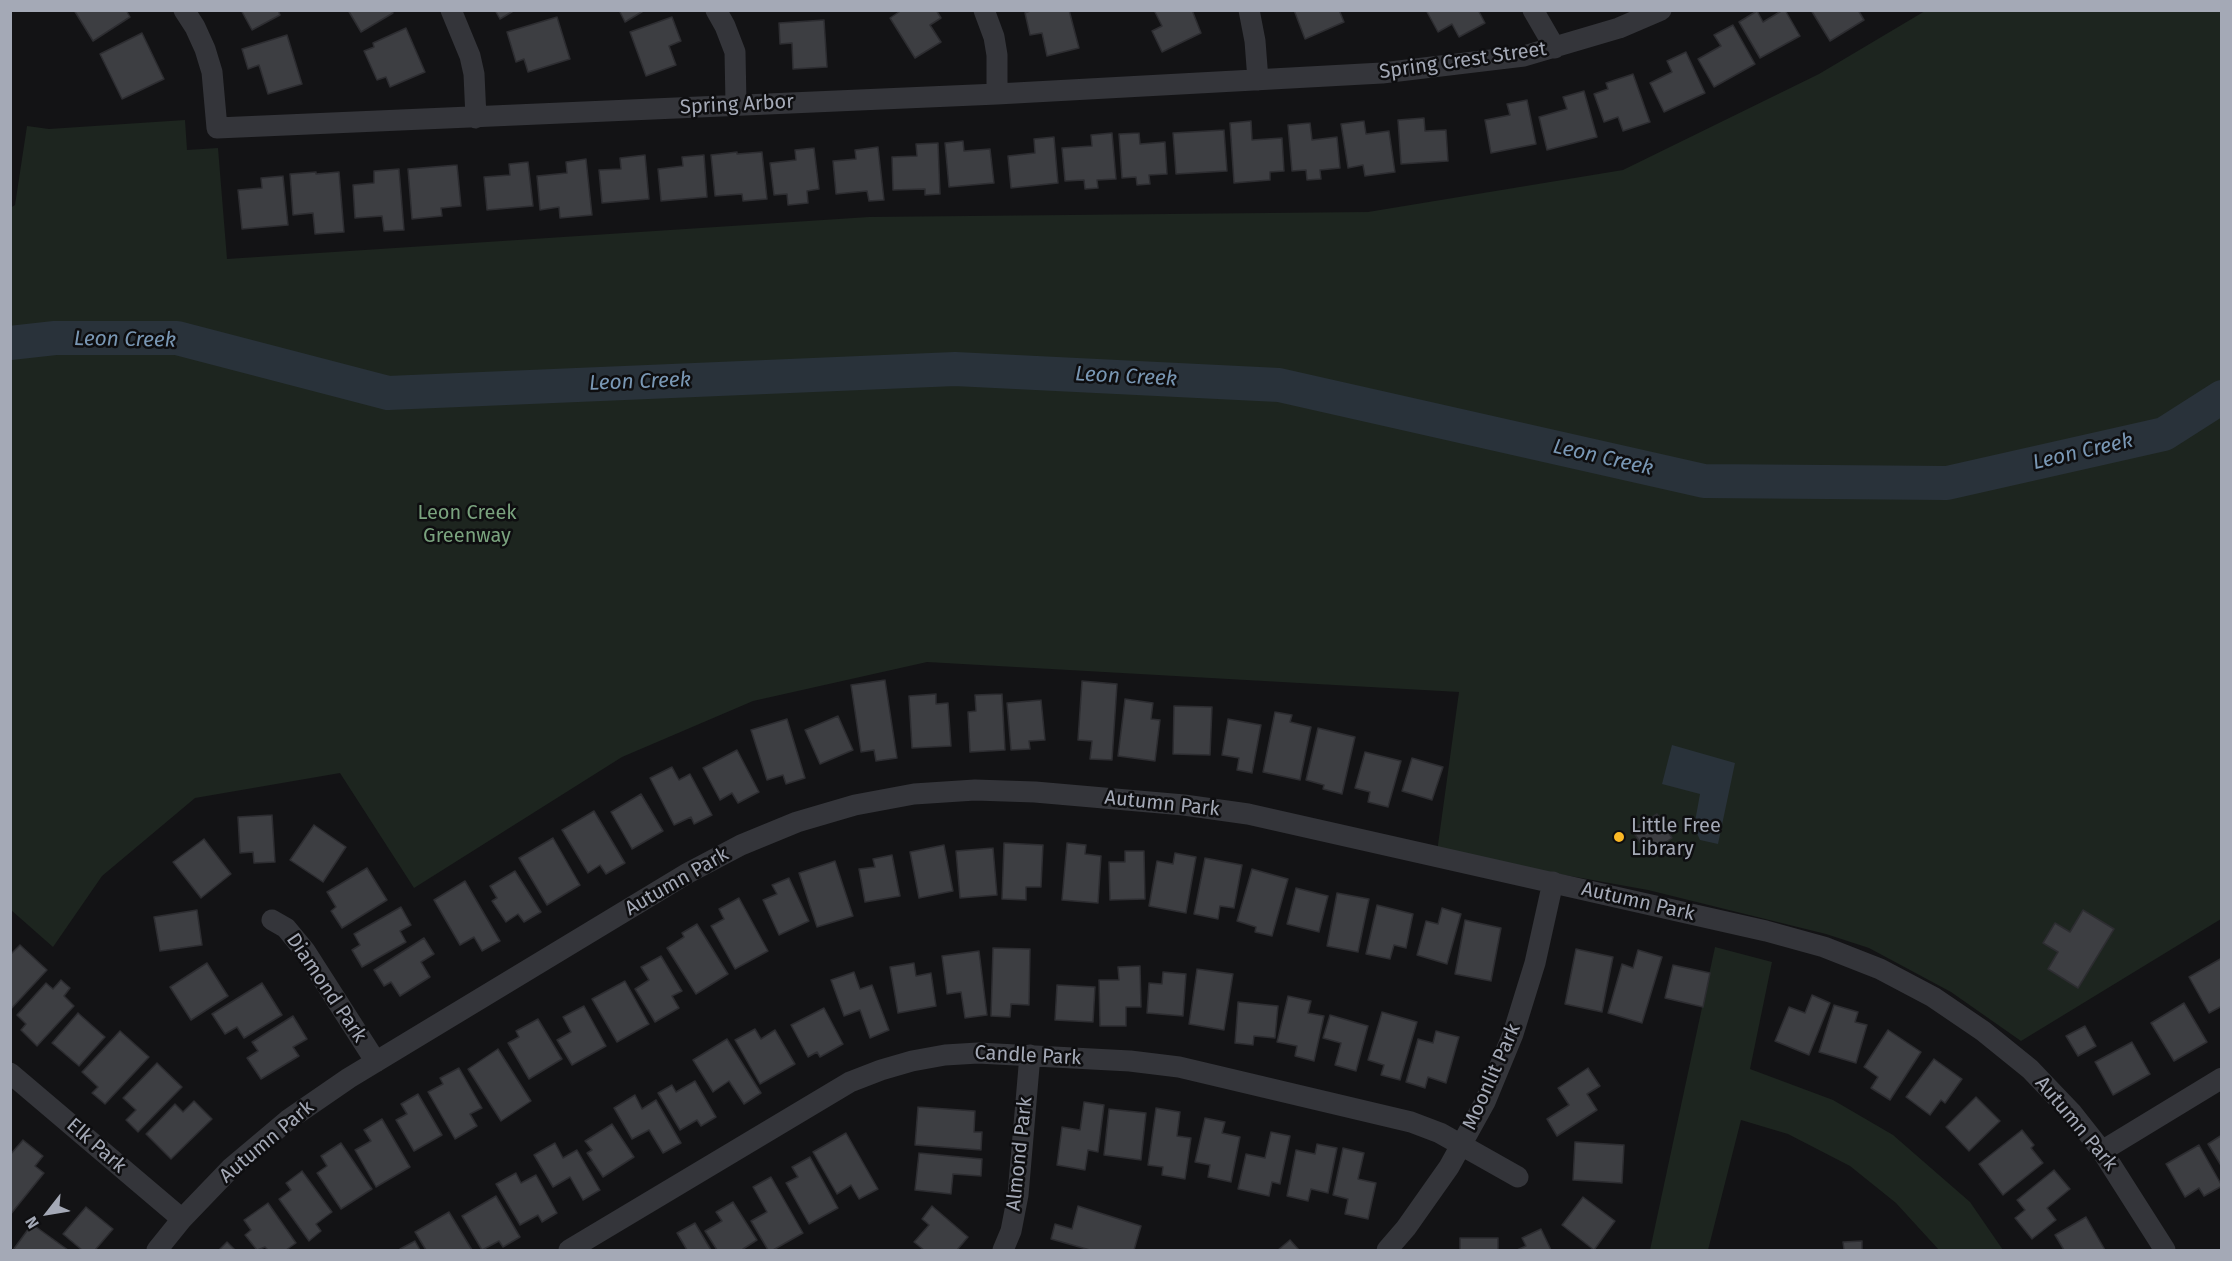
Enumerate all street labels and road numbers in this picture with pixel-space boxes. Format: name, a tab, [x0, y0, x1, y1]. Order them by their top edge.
street label: Spring Crest Street	[1378, 37, 1548, 85]
street label: Spring Arbor	[679, 90, 795, 120]
street label: Autumn Park	[1103, 786, 1221, 822]
street label: Autumn Park	[621, 843, 733, 921]
street label: Autumn Park	[1579, 877, 1697, 927]
street label: Diamond Park	[281, 929, 371, 1047]
street label: Moonlit Park	[1458, 1020, 1526, 1134]
street label: Candle Park	[974, 1041, 1082, 1071]
street label: Autumn Park	[2030, 1072, 2122, 1176]
street label: Autumn Park	[215, 1096, 319, 1188]
street label: Almond Park	[1002, 1096, 1038, 1212]
street label: Elk Park	[61, 1114, 131, 1178]

